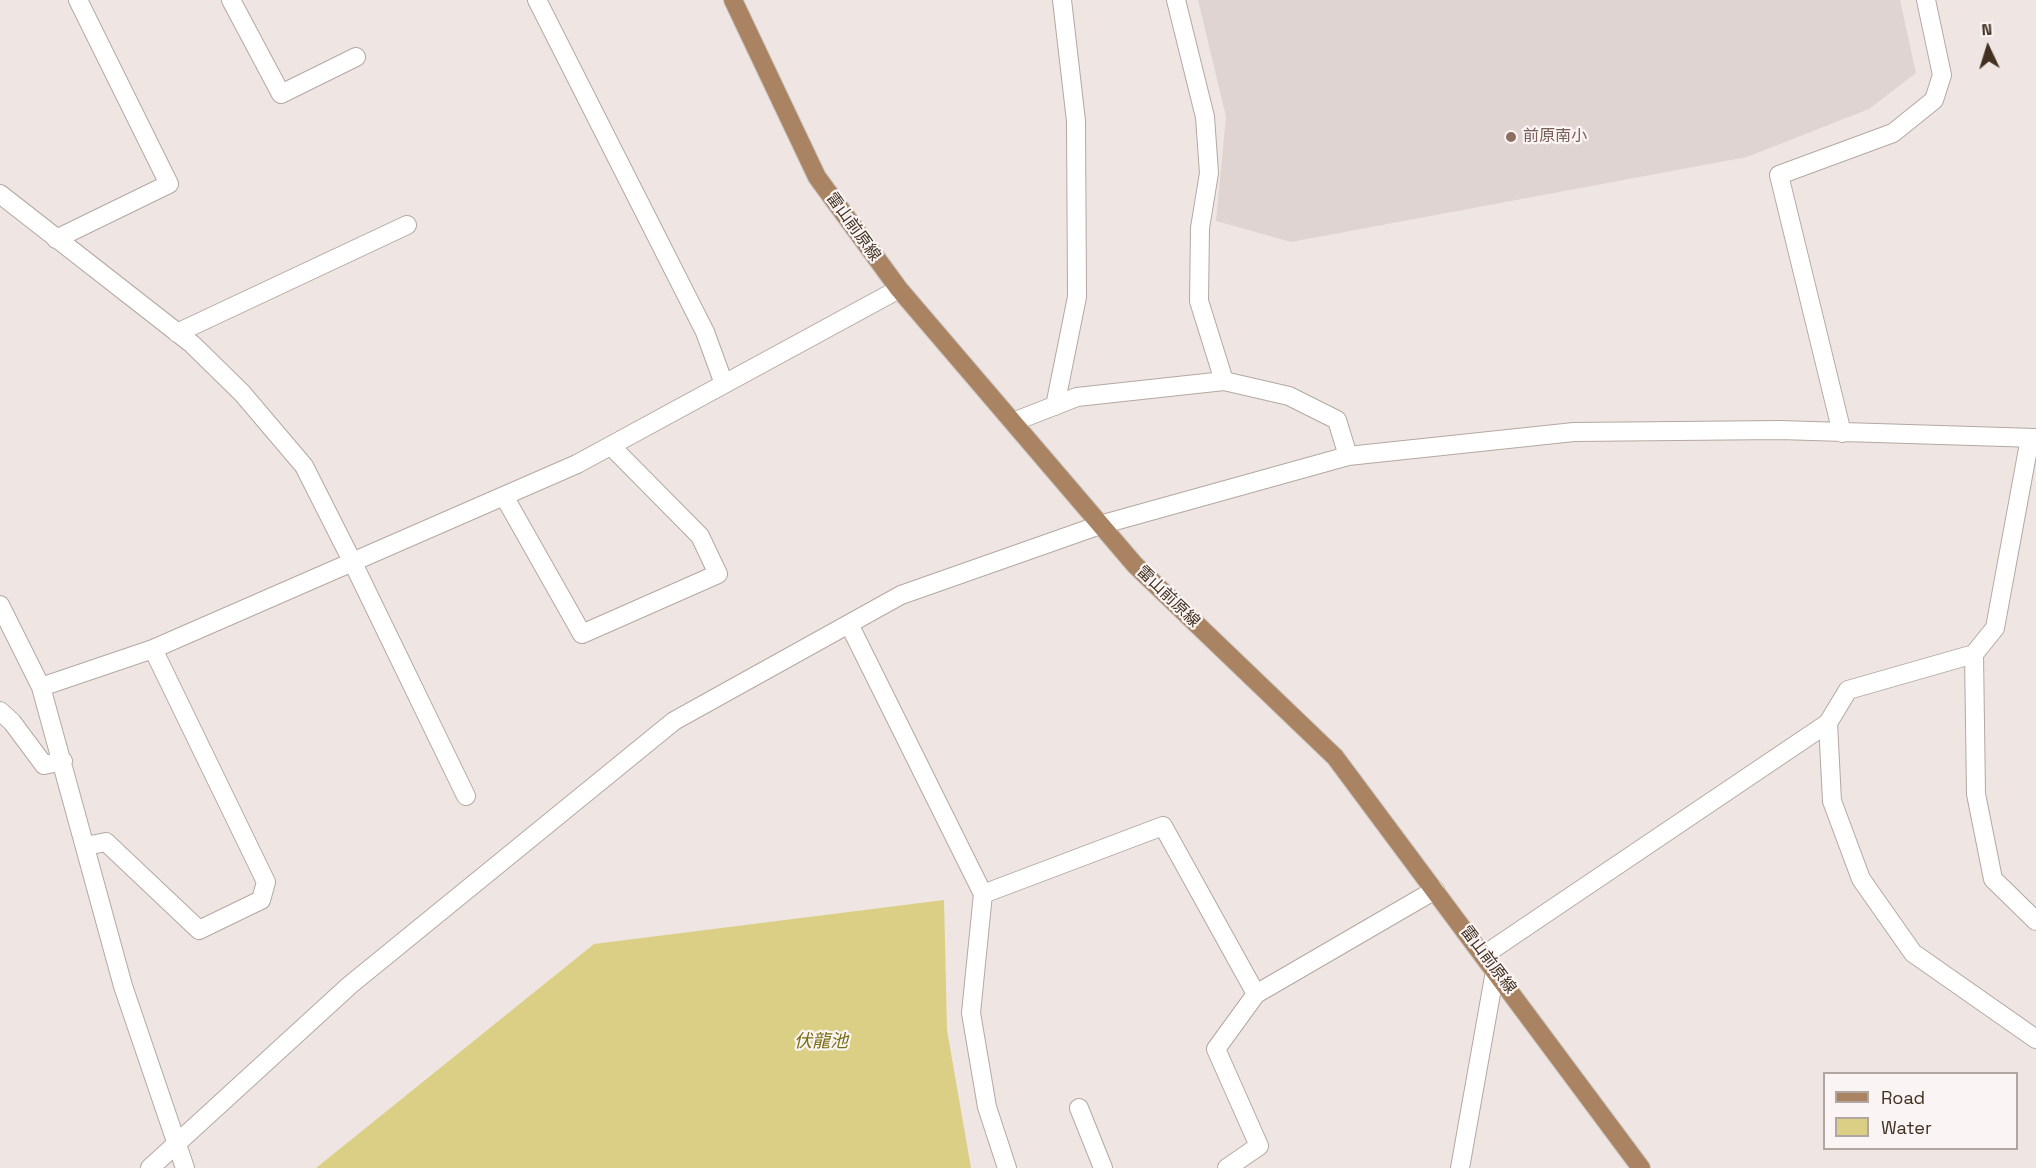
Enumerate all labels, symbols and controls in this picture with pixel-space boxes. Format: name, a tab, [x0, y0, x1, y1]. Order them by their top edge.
north arrow	[1958, 18, 2018, 78]
text: N	[1981, 19, 1993, 40]
place label: 前原南小	[1523, 127, 1587, 147]
marker: 前原南小	[1504, 130, 1518, 144]
street label: 雷山前原線	[822, 189, 884, 265]
street label: 雷山前原線	[1133, 562, 1203, 632]
street label: 雷山前原線	[1456, 922, 1520, 998]
water label: 伏龍池	[794, 1031, 848, 1053]
legend	[1823, 1072, 2018, 1150]
text: Road	[1881, 1086, 1925, 1109]
text: Water	[1881, 1116, 1932, 1139]

